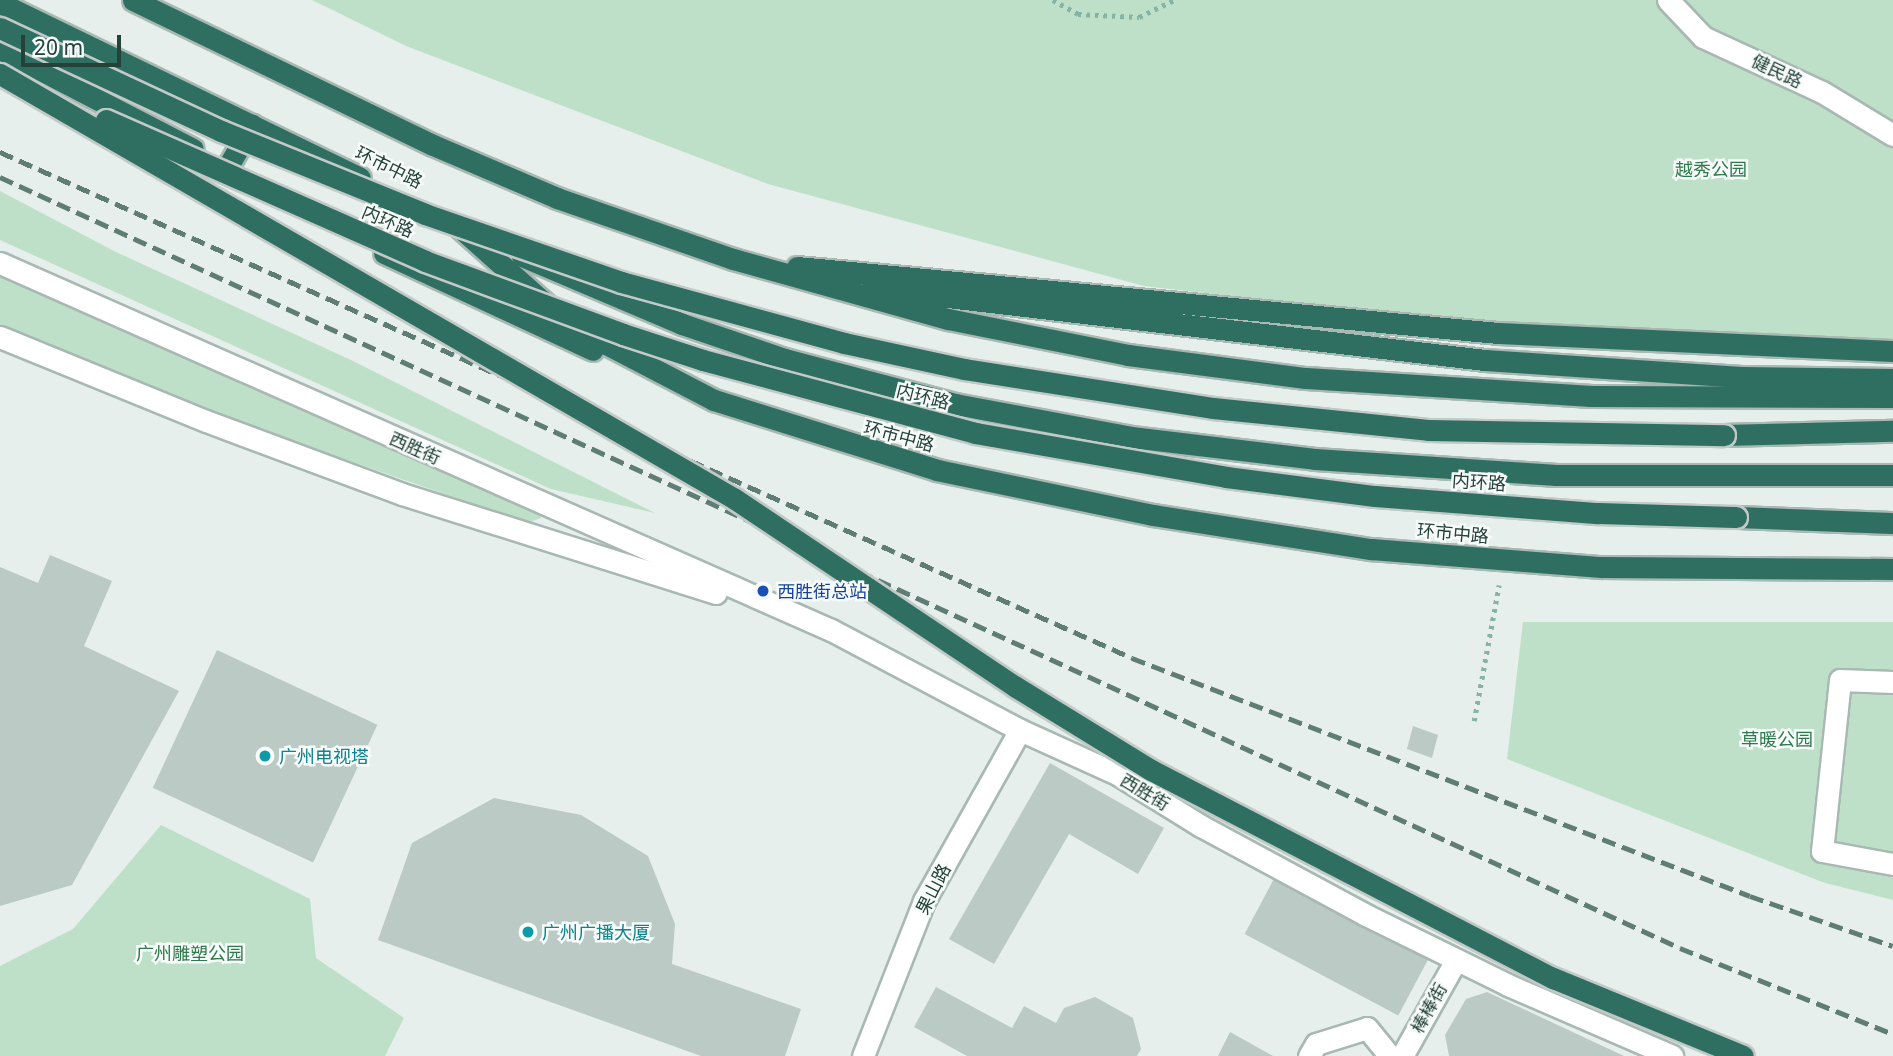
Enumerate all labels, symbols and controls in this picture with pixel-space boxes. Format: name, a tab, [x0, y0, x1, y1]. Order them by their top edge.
scale bar	[24, 21, 124, 65]
text: 20 m	[34, 33, 83, 61]
street label: 健民路	[1748, 50, 1806, 92]
street label: 环市中路	[352, 142, 426, 192]
park label: 越秀公园	[1675, 158, 1747, 180]
street label: 内环路	[359, 201, 417, 241]
street label: 内环路	[894, 379, 952, 413]
street label: 环市中路	[861, 416, 937, 456]
street label: 西胜街	[386, 427, 444, 469]
street label: 内环路	[1451, 469, 1507, 495]
street label: 环市中路	[1416, 519, 1490, 547]
place label: 西胜街总站	[777, 580, 867, 602]
marker: 西胜街总站	[755, 583, 771, 599]
park label: 草暖公园	[1741, 728, 1813, 750]
place label: 广州电视塔	[279, 745, 369, 767]
marker: 广州电视塔	[257, 748, 273, 764]
street label: 西胜街	[1116, 769, 1174, 815]
street label: 果山路	[911, 860, 955, 918]
place label: 广州广播大厦	[542, 921, 650, 943]
marker: 广州广播大厦	[520, 924, 536, 940]
park label: 广州雕塑公园	[136, 942, 244, 964]
street label: 棒棒街	[1406, 979, 1452, 1037]

